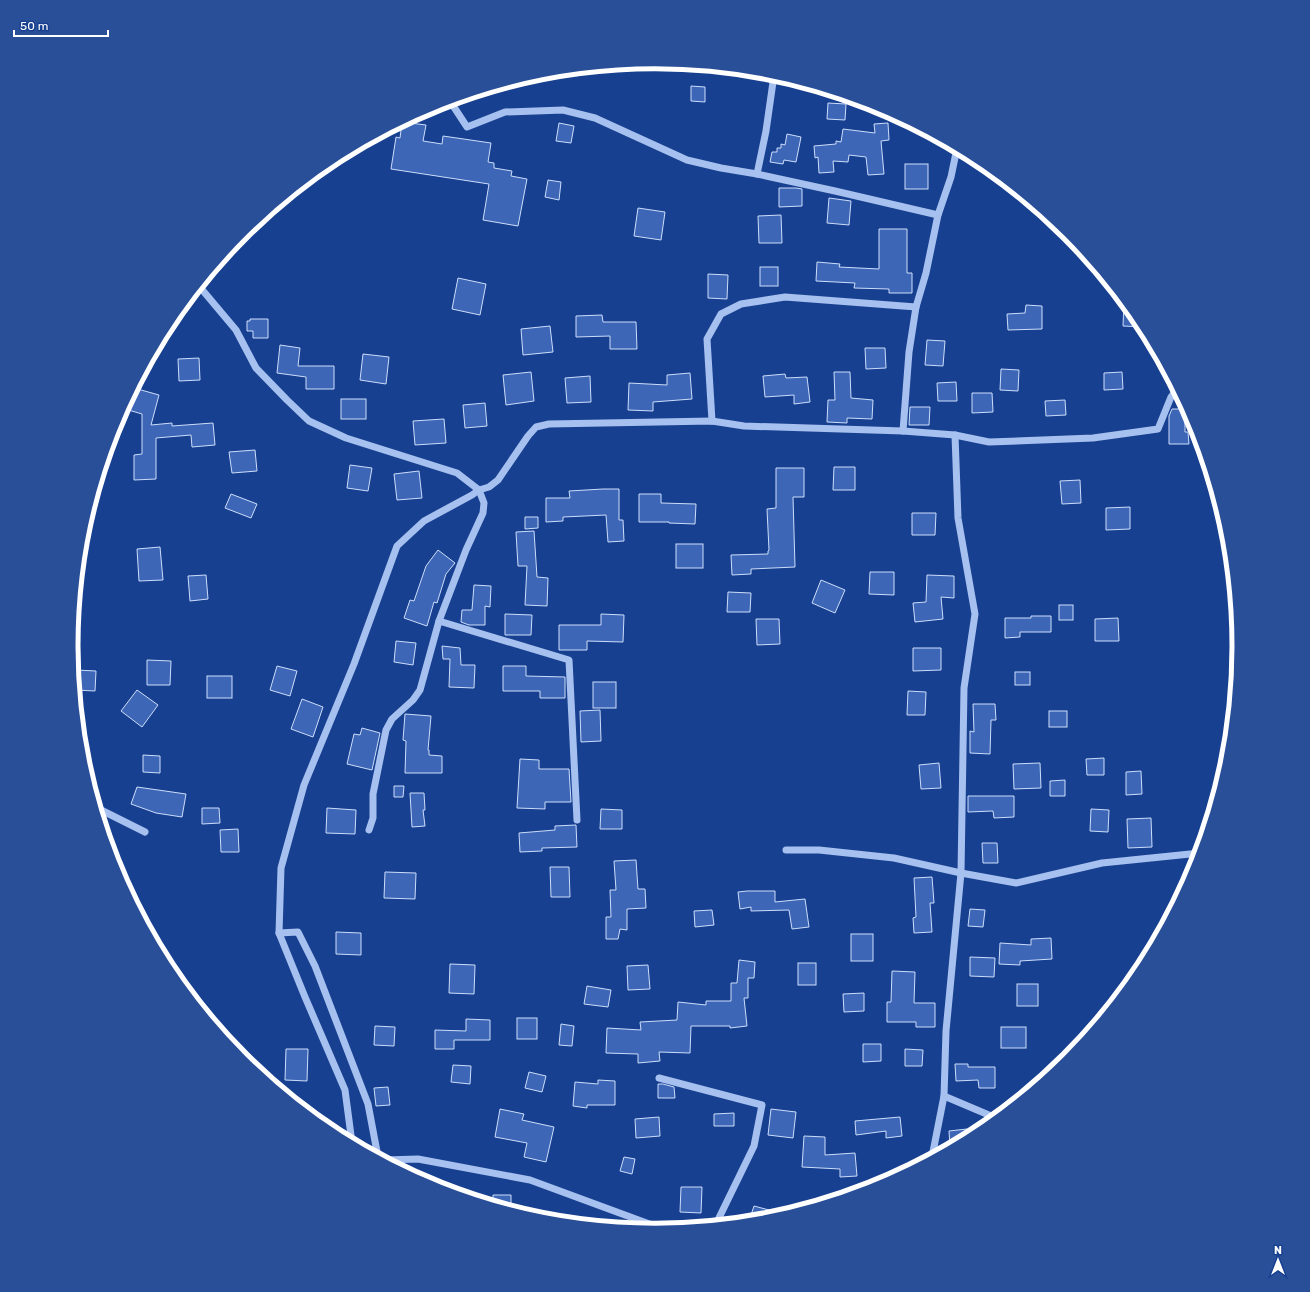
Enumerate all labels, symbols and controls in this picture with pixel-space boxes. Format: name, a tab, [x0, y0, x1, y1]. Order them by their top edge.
scale bar	[14, 12, 108, 38]
text: 50 m	[20, 19, 48, 33]
north arrow	[1258, 1240, 1298, 1280]
text: N	[1274, 1244, 1282, 1257]

